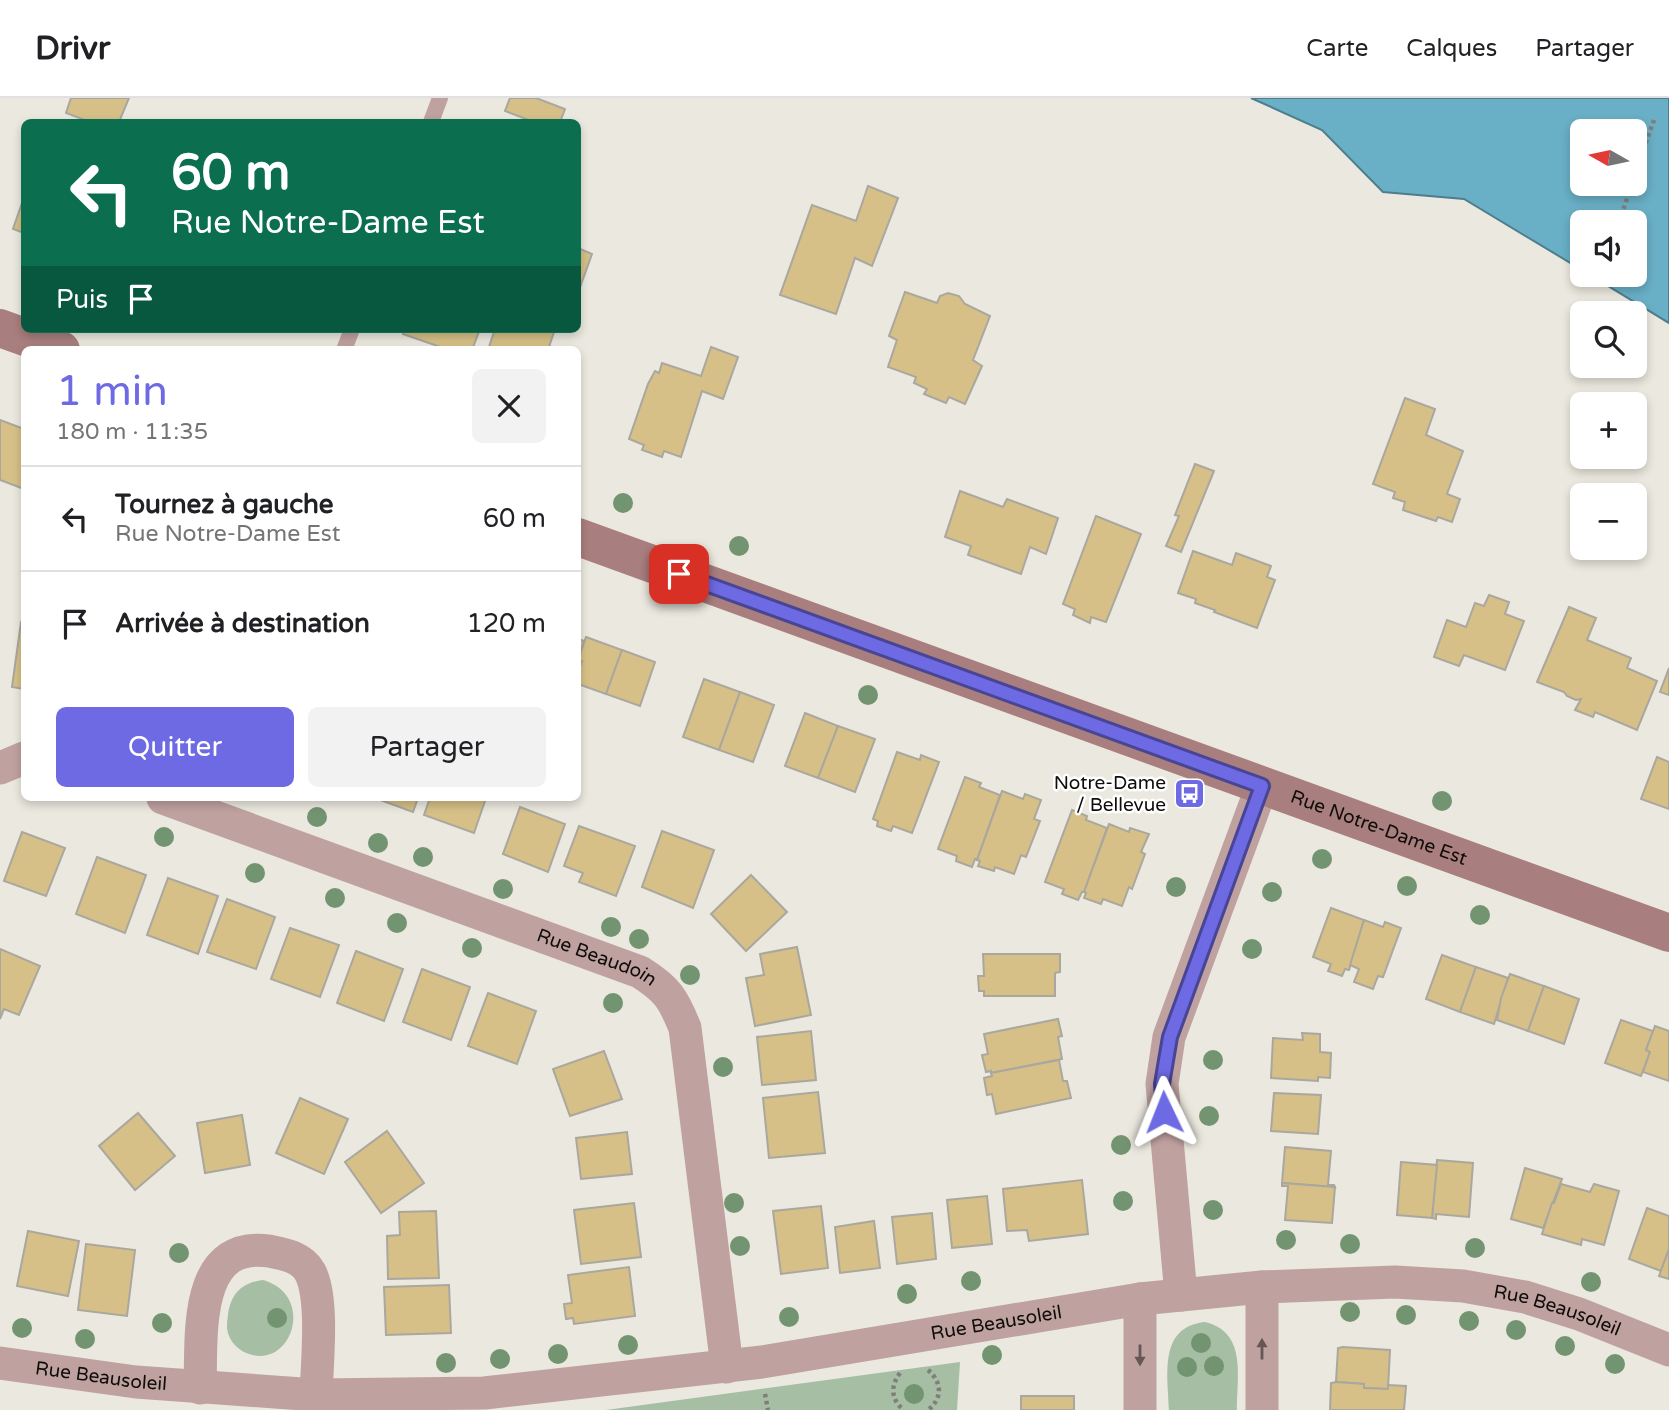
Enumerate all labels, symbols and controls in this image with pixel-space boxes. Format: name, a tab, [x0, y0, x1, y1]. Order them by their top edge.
text: Drivr	[35, 29, 110, 68]
text: Carte	[1306, 34, 1368, 63]
text: Calques	[1406, 34, 1497, 63]
text: Partager	[1535, 34, 1634, 63]
north arrow	[1570, 119, 1647, 196]
map controls	[1570, 119, 1647, 560]
text: 60 m	[171, 144, 290, 203]
icon: left	[56, 147, 147, 238]
text: Rue Notre-Dame Est	[171, 204, 485, 242]
button: sound	[1570, 210, 1647, 287]
icon: arrive	[122, 280, 160, 318]
text: Puis	[56, 284, 108, 315]
button: search	[1570, 301, 1647, 378]
text: 1 min	[56, 366, 168, 417]
button: close	[472, 369, 546, 443]
button: +	[1570, 392, 1647, 469]
text: 180 m · 11:35	[56, 418, 208, 446]
button: −	[1570, 483, 1647, 560]
text: Tournez à gauche	[115, 489, 334, 520]
icon: left	[56, 500, 94, 538]
text: 60 m	[483, 503, 546, 534]
text: Rue Notre-Dame Est	[115, 520, 340, 548]
pin	[649, 544, 709, 604]
icon: arrive	[660, 555, 698, 593]
icon: arrive	[56, 605, 94, 643]
text: Arrivée à destination	[115, 608, 370, 639]
text: 120 m	[466, 608, 546, 639]
button: Quitter	[56, 707, 294, 787]
button: Partager	[308, 707, 546, 787]
place label: Notre-Dame / Bellevue	[1054, 772, 1166, 816]
bus stop icon: Notre-Dame / Bellevue	[1172, 777, 1206, 811]
street label: Rue Notre-Dame Est	[1288, 786, 1470, 870]
street label: Rue Beaudoin	[534, 924, 661, 991]
position arrow	[1127, 1075, 1201, 1149]
street label: Rue Beausoleil	[1492, 1281, 1624, 1341]
street label: Rue Beausoleil	[929, 1301, 1063, 1345]
one-way arrow	[1256, 1337, 1268, 1359]
one-way arrow	[1134, 1344, 1146, 1366]
street label: Rue Beausoleil	[34, 1357, 168, 1395]

